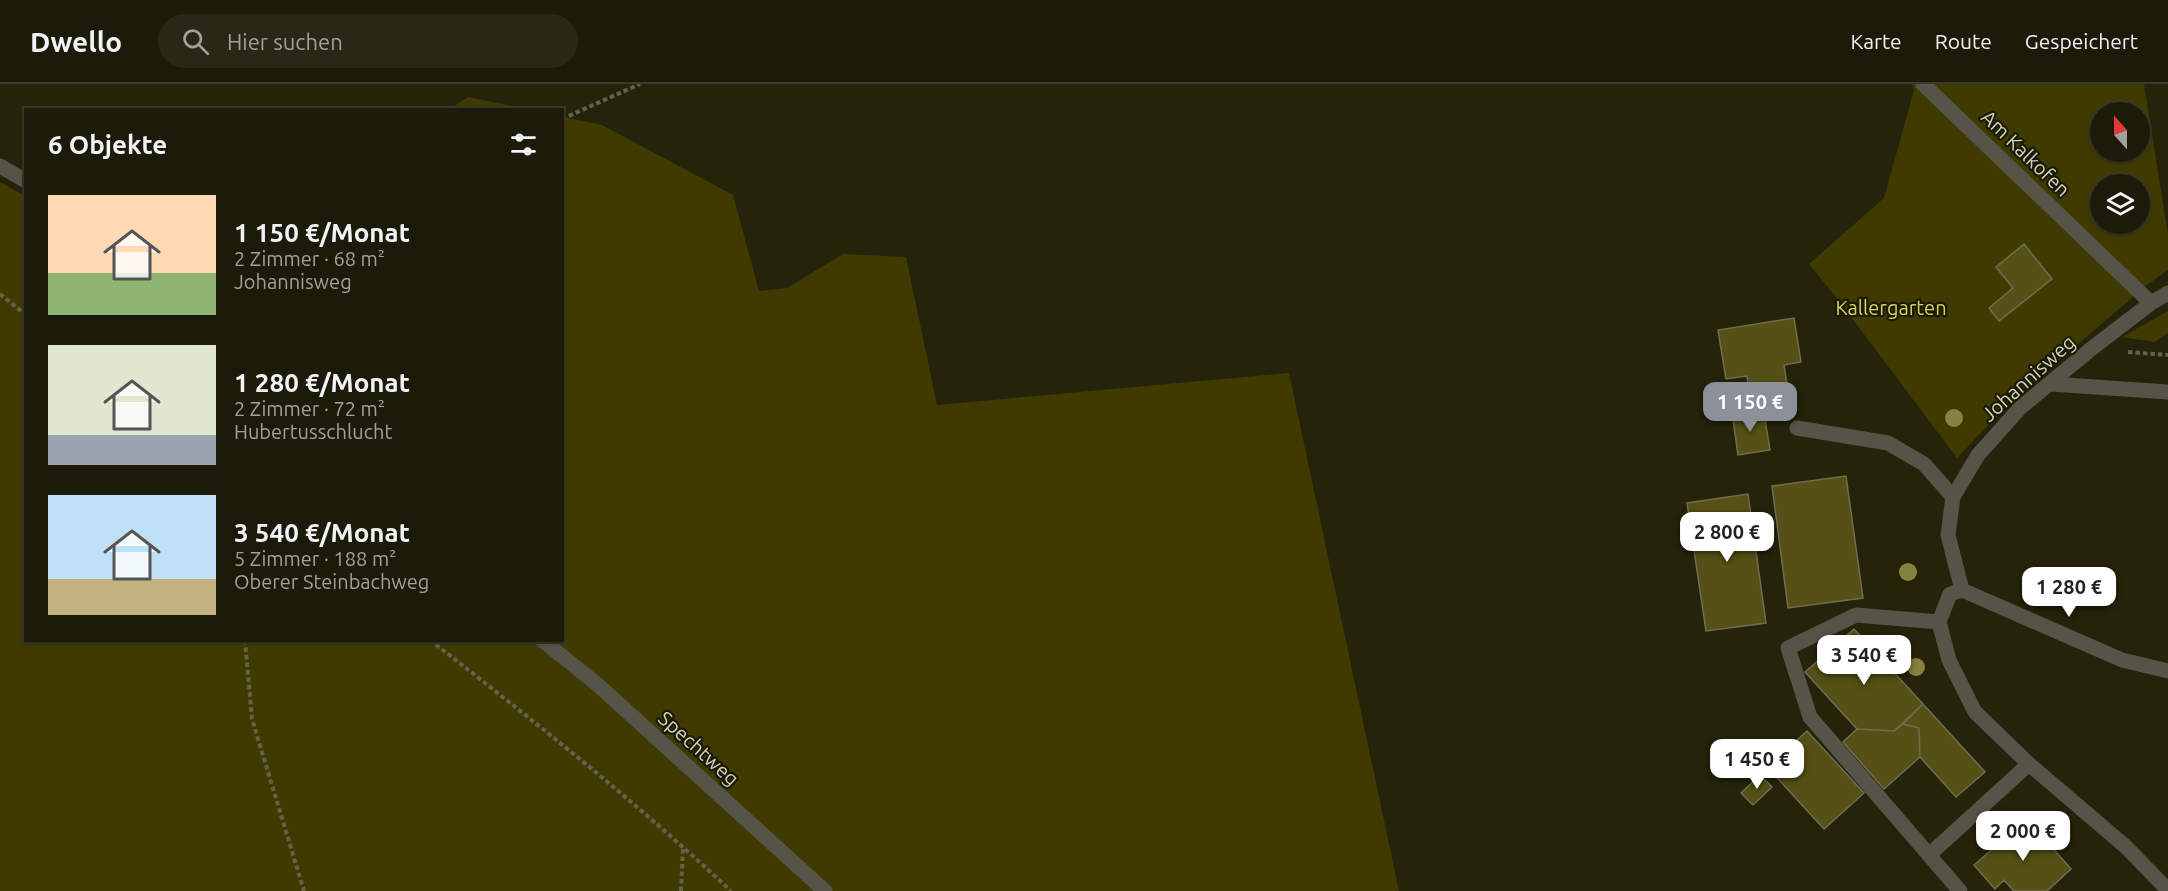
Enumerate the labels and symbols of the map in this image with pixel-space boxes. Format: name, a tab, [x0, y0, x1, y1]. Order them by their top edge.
north arrow	[2090, 102, 2150, 162]
street label: Am Kalkofen	[1977, 105, 2075, 201]
park label: Kallergarten	[1835, 296, 1947, 319]
street label: Johannisweg	[1977, 330, 2079, 426]
pin: 1 150 €	[1695, 382, 1805, 433]
pin: 2 800 €	[1672, 512, 1782, 563]
pin: 1 280 €	[2014, 567, 2124, 618]
pin: 3 540 €	[1809, 635, 1919, 686]
street label: Spechtweg	[654, 706, 744, 790]
pin: 1 450 €	[1702, 739, 1812, 790]
pin: 2 000 €	[1968, 811, 2078, 862]

